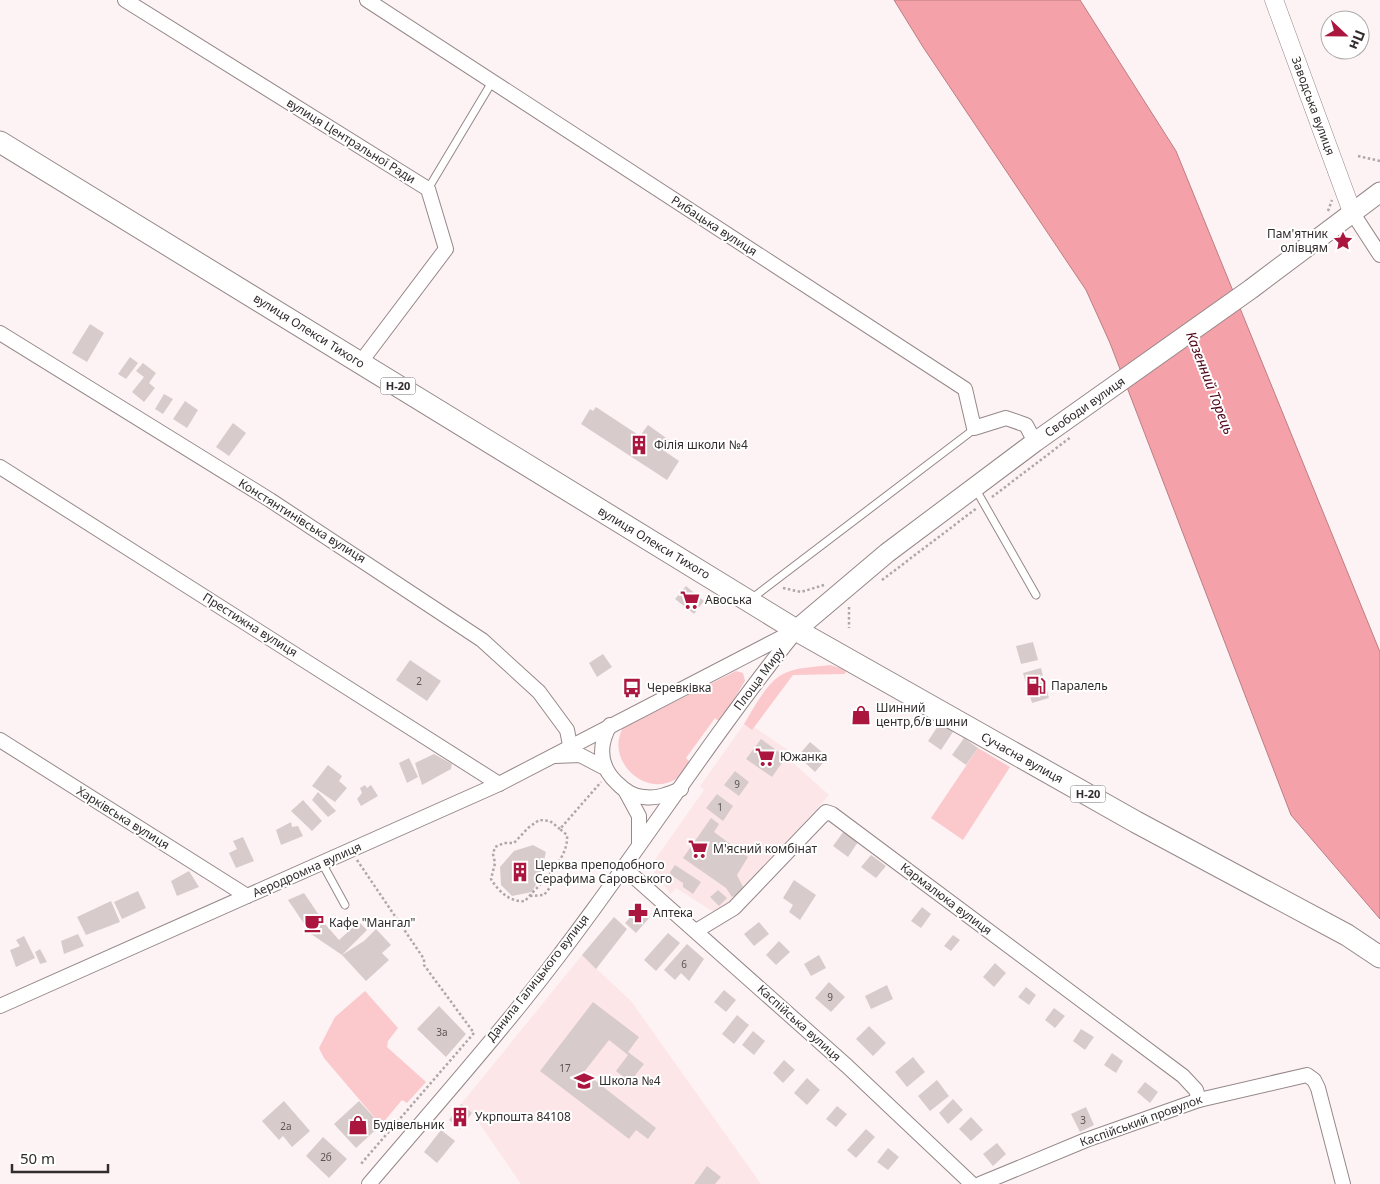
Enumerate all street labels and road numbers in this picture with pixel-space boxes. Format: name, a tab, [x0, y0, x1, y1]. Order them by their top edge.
street label: Заводська вулиця	[1288, 54, 1339, 158]
street label: вулиця Центральної Ради	[284, 94, 419, 187]
street label: Рибацька вулиця	[668, 191, 761, 260]
street label: вулиця Олекси Тихого	[250, 289, 368, 372]
street label: Свободи вулиця	[1041, 373, 1128, 441]
road number: Н-20	[380, 378, 416, 394]
street label: Констянтинівська вулиця	[235, 474, 369, 567]
street label: вулиця Олекси Тихого	[595, 502, 714, 583]
street label: Престижна вулиця	[200, 589, 301, 661]
street label: Площа Миру	[729, 643, 788, 714]
street label: Сучасна вулиця	[978, 728, 1066, 787]
street label: Харківська вулиця	[74, 782, 173, 853]
road number: Н-20	[1070, 786, 1106, 802]
street label: Аеродромна вулиця	[250, 838, 364, 901]
street label: Кармалюка вулиця	[897, 858, 996, 939]
street label: Данила Галицького вулиця	[482, 910, 593, 1045]
street label: Каспійська вулиця	[754, 980, 845, 1065]
street label: Каспійський провулок	[1077, 1090, 1205, 1151]

